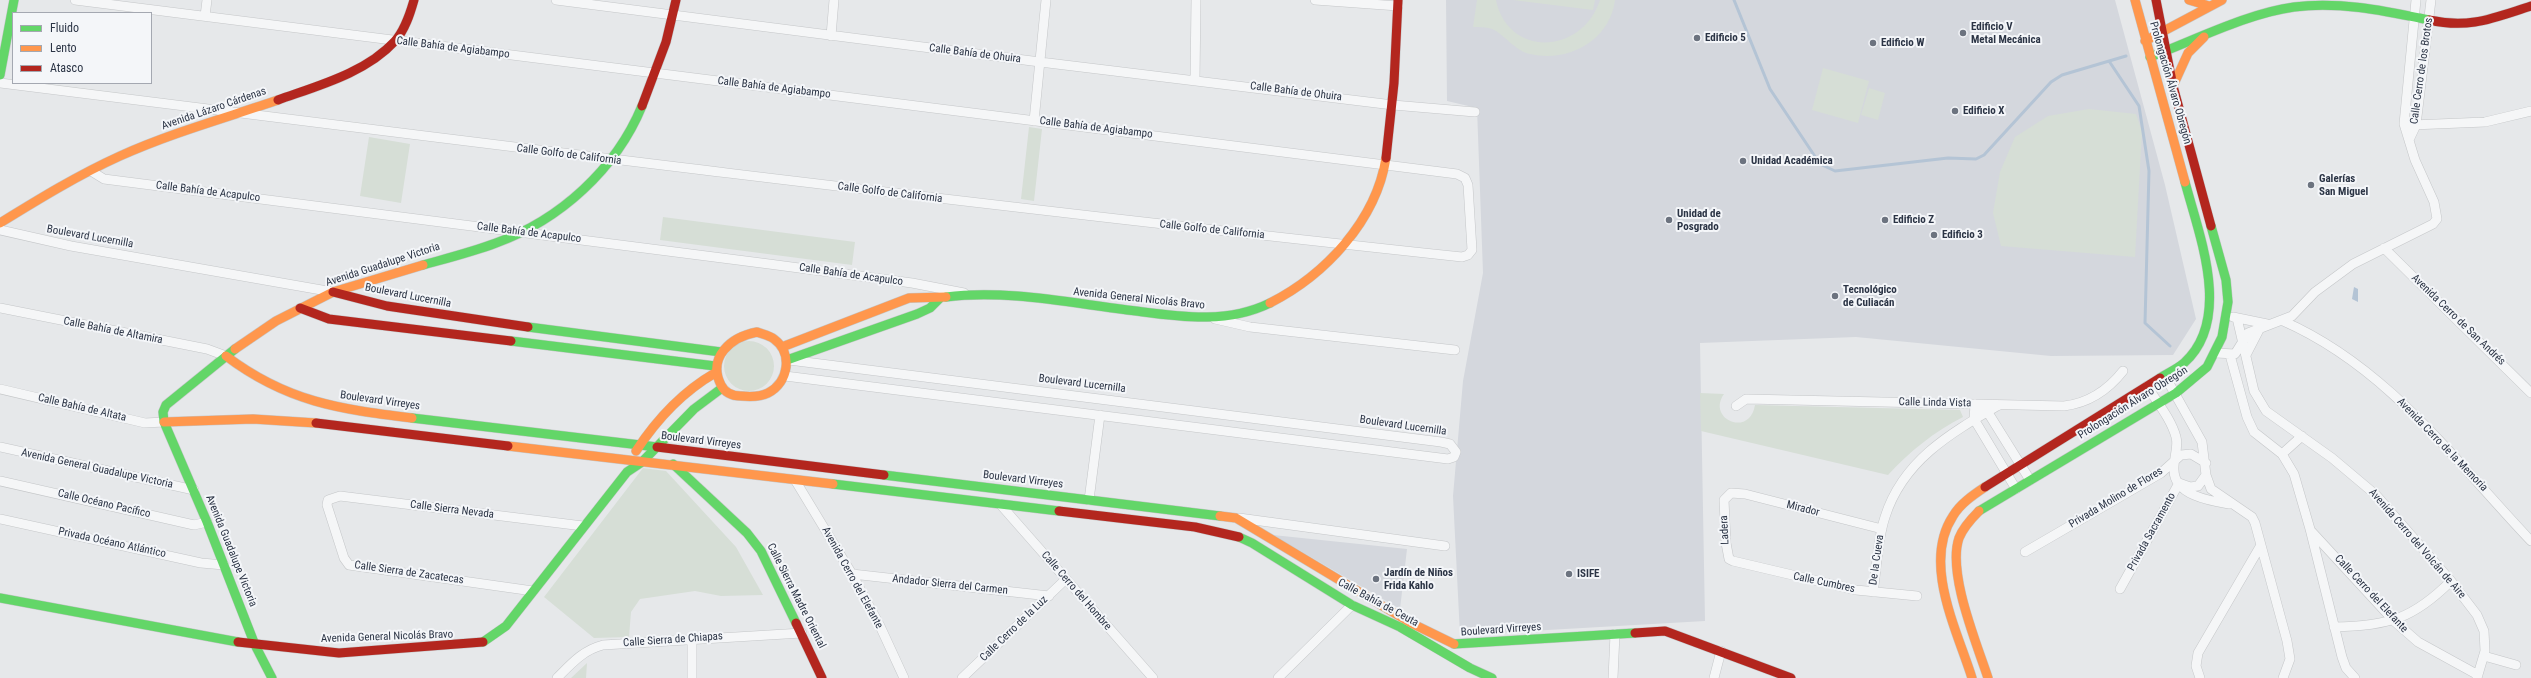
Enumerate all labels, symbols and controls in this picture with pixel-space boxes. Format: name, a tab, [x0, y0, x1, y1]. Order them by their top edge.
legend	[12, 12, 152, 84]
street label: Calle Cerro de los Brotos	[2408, 17, 2436, 125]
place label: Edificio V Metal Mecánica	[1971, 20, 2041, 46]
street label: Prolongación Álvaro Obregón	[2146, 20, 2194, 146]
text: Fluido	[50, 21, 79, 35]
marker: Edificio V Metal Mecánica	[1958, 28, 1968, 38]
place label: Edificio 5	[1705, 31, 1746, 45]
marker: Edificio 5	[1692, 33, 1702, 43]
street label: Calle Bahía de Agiabampo	[396, 35, 510, 61]
place label: Edificio W	[1881, 36, 1925, 50]
marker: Edificio W	[1868, 38, 1878, 48]
text: Lento	[50, 41, 77, 55]
street label: Calle Bahía de Ohuira	[928, 42, 1022, 66]
text: Atasco	[50, 61, 83, 75]
street label: Calle Bahía de Agiabampo	[717, 75, 831, 101]
street label: Calle Bahía de Ohuira	[1249, 80, 1343, 104]
street label: Avenida Lázaro Cárdenas	[160, 85, 268, 133]
place label: Edificio X	[1963, 104, 2005, 118]
marker: Edificio X	[1950, 106, 1960, 116]
street label: Calle Bahía de Agiabampo	[1039, 115, 1153, 141]
street label: Calle Golfo de California	[516, 142, 622, 168]
place label: Unidad Académica	[1751, 154, 1833, 168]
marker: Unidad Académica	[1738, 156, 1748, 166]
place label: Galerías San Miguel	[2319, 172, 2368, 198]
street label: Calle Bahía de Acapulco	[155, 179, 261, 205]
street label: Calle Golfo de California	[837, 180, 943, 206]
marker: Galerías San Miguel	[2306, 180, 2316, 190]
place label: Unidad de Posgrado	[1677, 207, 1721, 233]
place label: Edificio Z	[1893, 213, 1934, 227]
marker: Unidad de Posgrado	[1664, 215, 1674, 225]
marker: Edificio Z	[1880, 215, 1890, 225]
street label: Calle Golfo de California	[1159, 218, 1265, 242]
street label: Calle Bahía de Acapulco	[476, 220, 582, 246]
street label: Boulevard Lucernilla	[46, 223, 134, 251]
place label: Edificio 3	[1942, 228, 1983, 242]
marker: Edificio 3	[1929, 230, 1939, 240]
street label: Avenida Guadalupe Victoria	[324, 240, 442, 290]
street label: Calle Bahía de Acapulco	[798, 261, 904, 289]
street label: Avenida Cerro de San Andrés	[2408, 272, 2508, 368]
street label: Boulevard Lucernilla	[364, 281, 452, 311]
place label: Tecnológico de Culiacán	[1843, 283, 1897, 309]
street label: Avenida General Nicolás Bravo	[1073, 286, 1205, 312]
marker: Tecnológico de Culiacán	[1830, 291, 1840, 301]
street label: Calle Bahía de Altamira	[62, 315, 164, 347]
street label: Prolongación Álvaro Obregón	[2076, 364, 2190, 442]
street label: Boulevard Lucernilla	[1038, 372, 1126, 396]
street label: Boulevard Virreyes	[339, 389, 421, 413]
street label: Calle Bahía de Altata	[37, 391, 127, 425]
street label: Calle Linda Vista	[1898, 396, 1972, 410]
street label: Avenida Cerro de la Memoria	[2394, 396, 2490, 494]
street label: Boulevard Lucernilla	[1359, 413, 1447, 439]
street label: Boulevard Virreyes	[660, 430, 742, 452]
street label: Avenida General Guadalupe Victoria	[20, 446, 174, 492]
street label: Privada Molino de Flores	[2067, 465, 2165, 531]
street label: Boulevard Virreyes	[982, 469, 1064, 491]
street label: Avenida Cerro del Volcán de Aire	[2366, 486, 2468, 602]
street label: Calle Océano Pacífico	[56, 487, 152, 521]
street label: Privada Sacramento	[2125, 491, 2179, 573]
street label: Avenida Guadalupe Victoria	[203, 493, 259, 609]
street label: Calle Sierra Nevada	[409, 498, 495, 522]
street label: Mirador	[1785, 499, 1821, 519]
street label: Ladera	[1718, 515, 1732, 545]
street label: Privada Océano Atlántico	[57, 525, 167, 561]
street label: Avenida Cerro del Elefante	[819, 525, 885, 631]
street label: De la Cueva	[1867, 534, 1887, 586]
street label: Calle Sierra Madre Oriental	[764, 541, 828, 651]
street label: Calle Cerro del Hombre	[1038, 549, 1114, 633]
street label: Calle Cerro del Elefante	[2332, 552, 2410, 636]
street label: Calle Sierra de Zacatecas	[354, 559, 464, 587]
place label: Jardín de Niños Frida Kahlo	[1384, 566, 1453, 592]
place label: ISIFE	[1577, 567, 1600, 581]
marker: ISIFE	[1564, 569, 1574, 579]
street label: Calle Cumbres	[1792, 570, 1856, 596]
street label: Andador Sierra del Carmen	[892, 572, 1008, 598]
marker: Jardín de Niños Frida Kahlo	[1371, 574, 1381, 584]
street label: Calle Bahía de Ceuta	[1335, 576, 1421, 630]
street label: Calle Cerro de la Luz	[977, 593, 1051, 665]
street label: Boulevard Virreyes	[1460, 621, 1542, 639]
street label: Avenida General Nicolás Bravo	[321, 628, 453, 646]
street label: Calle Sierra de Chiapas	[623, 630, 723, 650]

